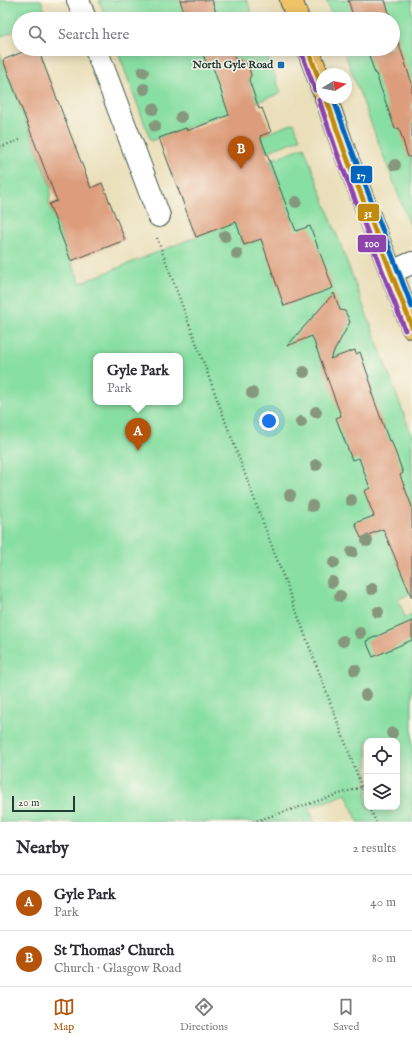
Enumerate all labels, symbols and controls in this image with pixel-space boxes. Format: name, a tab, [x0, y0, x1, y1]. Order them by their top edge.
search box	[12, 12, 400, 56]
icon: search	[26, 23, 48, 45]
text: Search here	[58, 25, 129, 44]
place label: North Gyle Road	[192, 58, 274, 72]
marker: North Gyle Road	[276, 60, 286, 70]
north arrow	[316, 68, 352, 104]
pin: B	[228, 136, 254, 169]
line badge: 17	[350, 165, 373, 184]
text: 17	[356, 169, 366, 183]
line badge: 31	[357, 203, 380, 222]
text: 31	[364, 207, 372, 221]
line badge: 100	[357, 234, 387, 253]
text: 100	[365, 237, 380, 251]
popup	[93, 353, 183, 405]
text: Gyle Park	[107, 361, 169, 380]
text: Park	[107, 380, 132, 397]
your location	[259, 411, 279, 431]
pin: A	[125, 418, 151, 451]
map controls	[364, 738, 400, 810]
button: locate	[364, 738, 400, 774]
button: layers	[364, 774, 400, 810]
scale bar	[12, 794, 75, 813]
text: 20 m	[18, 796, 39, 810]
text: Nearby	[16, 838, 69, 859]
text: 2 results	[352, 840, 396, 857]
text: Gyle Park	[54, 885, 116, 904]
text: A	[25, 894, 33, 911]
text: 40 m	[370, 894, 396, 911]
text: Park	[54, 904, 79, 921]
text: St Thomas' Church	[54, 941, 174, 960]
text: B	[25, 950, 33, 967]
text: 80 m	[372, 950, 396, 967]
text: Church · Glasgow Road	[54, 960, 181, 977]
tab: Map	[53, 996, 75, 1034]
tab: Directions	[180, 996, 228, 1034]
tab: Saved	[333, 996, 359, 1034]

